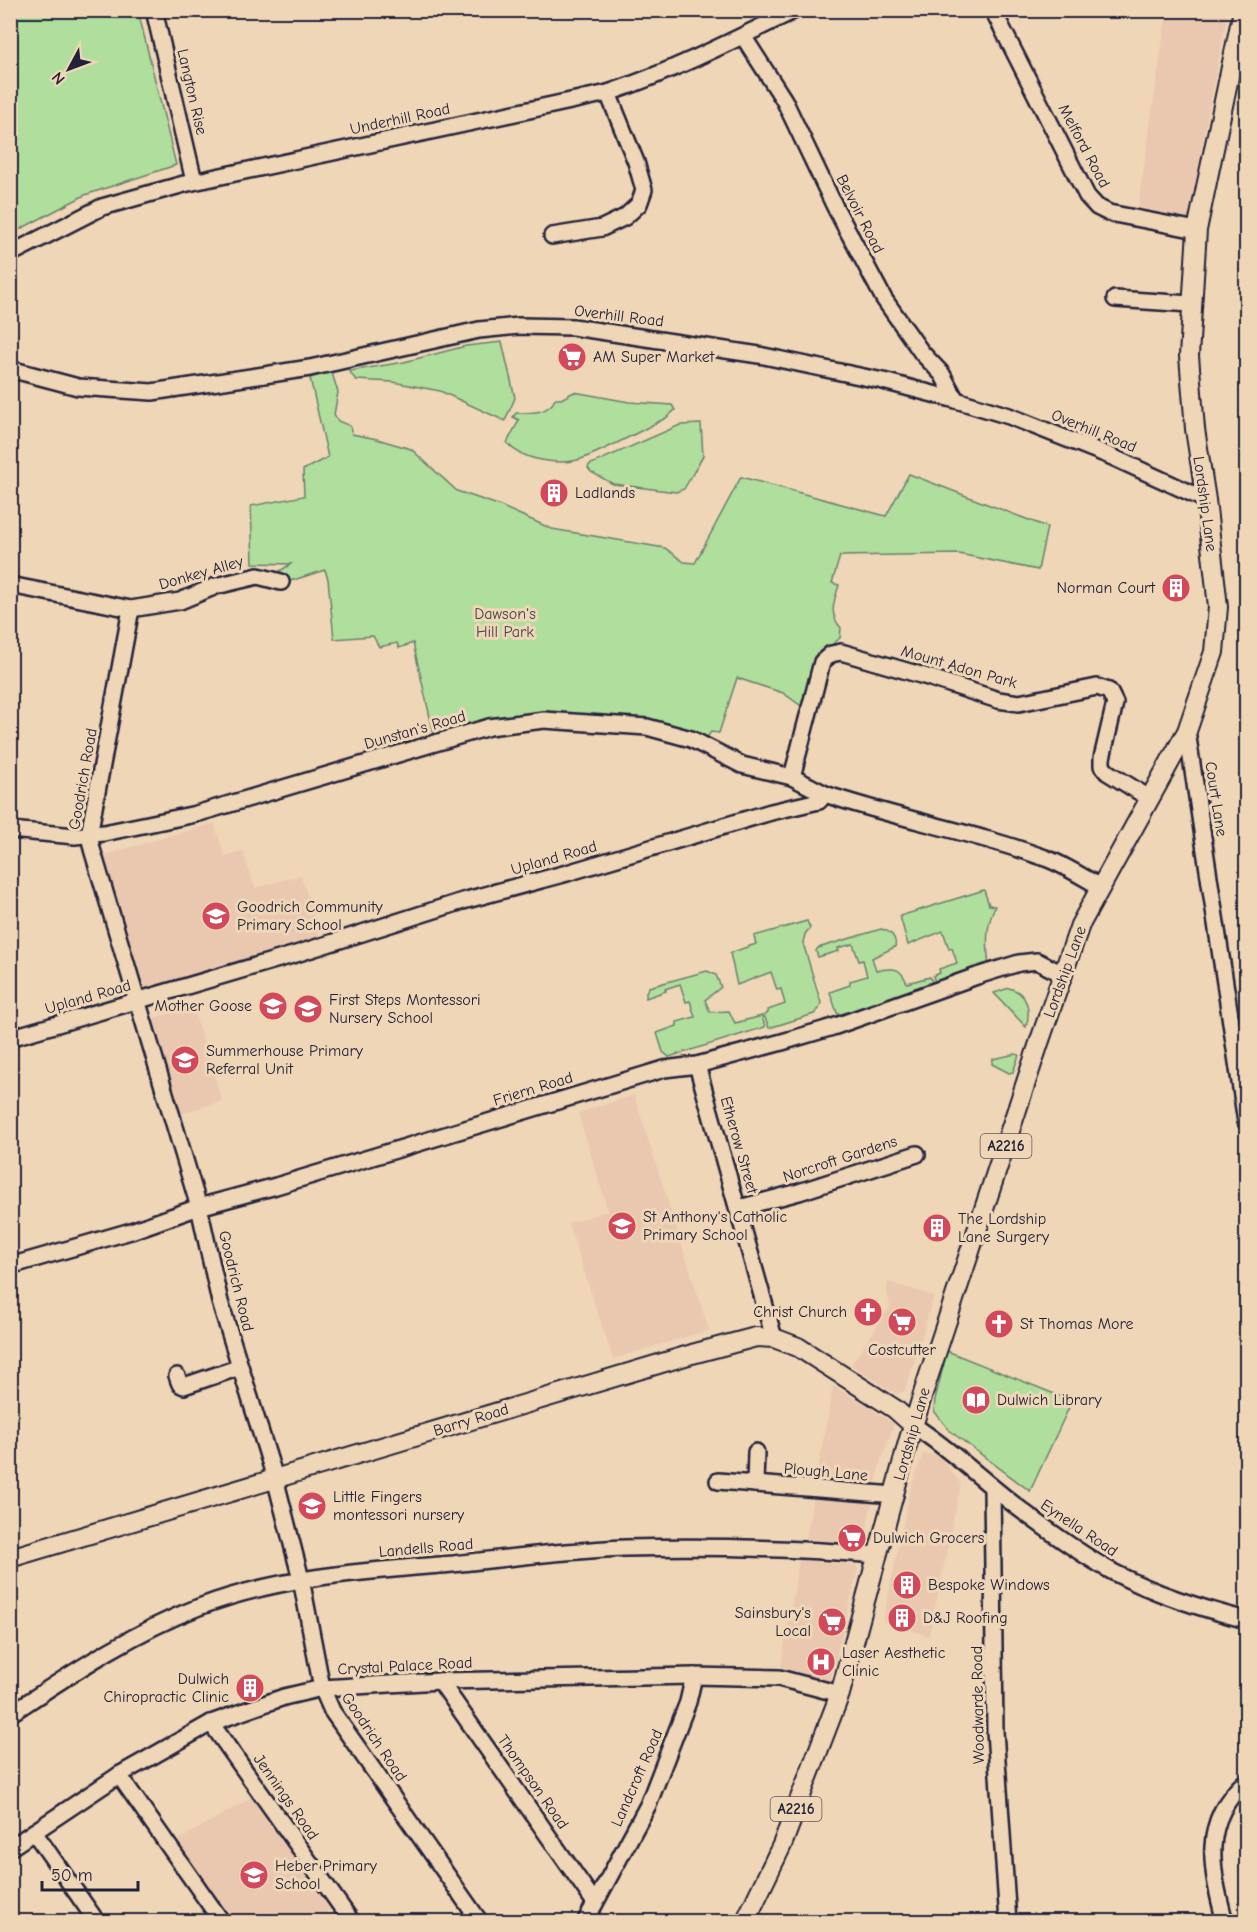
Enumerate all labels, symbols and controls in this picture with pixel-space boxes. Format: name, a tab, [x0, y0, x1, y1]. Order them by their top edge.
north arrow	[39, 39, 99, 99]
street label: Langton Rise	[173, 47, 211, 137]
text: N	[48, 68, 69, 88]
street label: Underhill Road	[348, 100, 452, 138]
street label: Melford Road	[1055, 101, 1113, 191]
street label: Belvoir Road	[832, 172, 888, 256]
street label: Overhill Road	[573, 302, 665, 330]
supermarket icon: AM Super Market	[556, 341, 588, 373]
place label: AM Super Market	[593, 348, 715, 366]
street label: Overhill Road	[1049, 406, 1139, 456]
street label: Lordship Lane	[1189, 455, 1221, 553]
building icon: Ladlands	[538, 477, 570, 509]
place label: Ladlands	[575, 484, 636, 502]
street label: Donkey Alley	[157, 552, 246, 594]
building icon: Norman Court	[1160, 572, 1192, 604]
place label: Norman Court	[1057, 579, 1155, 597]
park label: Dawson's Hill Park	[474, 605, 536, 641]
street label: Mount Adon Park	[899, 642, 1019, 692]
street label: Dunstan's Road	[362, 707, 468, 753]
street label: Goodrich Road	[65, 727, 101, 831]
street label: Court Lane	[1201, 760, 1231, 838]
street label: Upland Road	[509, 837, 599, 879]
place label: Goodrich Community Primary School	[237, 898, 383, 934]
school or university icon: Goodrich Community Primary School	[200, 900, 232, 932]
street label: Lordship Lane	[1040, 924, 1090, 1020]
street label: Upland Road	[43, 976, 133, 1018]
school or university icon: Mother Goose	[257, 990, 289, 1022]
place label: First Steps Montessori Nursery School	[329, 991, 481, 1027]
school or university icon: First Steps Montessori Nursery School	[292, 993, 324, 1025]
place label: Mother Goose	[155, 997, 252, 1015]
place label: Summerhouse Primary Referral Unit	[206, 1042, 364, 1078]
school or university icon: Summerhouse Primary Referral Unit	[169, 1044, 201, 1076]
street label: Friern Road	[491, 1068, 575, 1110]
street label: Etherow Street	[717, 1094, 762, 1196]
street label: Norcroft Gardens	[781, 1132, 900, 1186]
road number: A2216	[980, 1134, 1032, 1158]
place label: St Anthony's Catholic Primary School	[643, 1208, 787, 1244]
school or university icon: St Anthony's Catholic Primary School	[606, 1210, 638, 1242]
place label: The Lordship Lane Surgery	[958, 1210, 1050, 1246]
building icon: The Lordship Lane Surgery	[921, 1212, 953, 1244]
street label: Goodrich Road	[215, 1229, 257, 1333]
church icon: Christ Church	[852, 1296, 884, 1328]
place label: Christ Church	[753, 1303, 847, 1321]
supermarket icon: Costcutter	[886, 1306, 918, 1338]
church icon: St Thomas More	[983, 1308, 1015, 1340]
place label: St Thomas More	[1020, 1315, 1134, 1333]
place label: Costcutter	[868, 1341, 937, 1359]
library icon: Dulwich Library	[960, 1384, 992, 1416]
street label: Lordship Lane	[890, 1385, 934, 1483]
place label: Dulwich Library	[997, 1391, 1102, 1409]
street label: Barry Road	[431, 1400, 511, 1440]
street label: Plough Lane	[783, 1459, 869, 1485]
place label: Little Fingers montessori nursery	[333, 1488, 465, 1524]
school or university icon: Little Fingers montessori nursery	[296, 1490, 328, 1522]
street label: Eynella Road	[1037, 1496, 1121, 1560]
supermarket icon: Dulwich Grocers	[836, 1522, 868, 1554]
place label: Dulwich Grocers	[873, 1529, 985, 1547]
street label: Landells Road	[378, 1535, 474, 1561]
building icon: Bespoke Windows	[891, 1569, 923, 1601]
place label: Bespoke Windows	[928, 1576, 1050, 1594]
building icon: D&J Roofing	[886, 1602, 918, 1634]
place label: Sainsbury's Local	[735, 1604, 811, 1640]
supermarket icon: Sainsbury's Local	[816, 1606, 848, 1638]
place label: D&J Roofing	[923, 1609, 1008, 1627]
place label: Laser Aesthetic Clinic	[842, 1644, 946, 1680]
hospital icon: Laser Aesthetic Clinic	[805, 1646, 837, 1678]
street label: Woodwarde Road	[968, 1646, 988, 1764]
street label: Crystal Palace Road	[337, 1653, 473, 1679]
place label: Dulwich Chiropractic Clinic	[103, 1670, 229, 1706]
building icon: Dulwich Chiropractic Clinic	[234, 1672, 266, 1704]
street label: Goodrich Road	[338, 1689, 410, 1785]
street label: Landcroft Road	[608, 1727, 666, 1829]
street label: Thompson Road	[494, 1731, 572, 1833]
street label: Jennings Road	[250, 1751, 322, 1843]
road number: A2216	[770, 1797, 822, 1821]
scale bar	[42, 1854, 138, 1892]
place label: Heber Primary School	[275, 1857, 378, 1893]
school or university icon: Heber Primary School	[238, 1859, 270, 1891]
text: 50 m	[51, 1865, 93, 1886]

